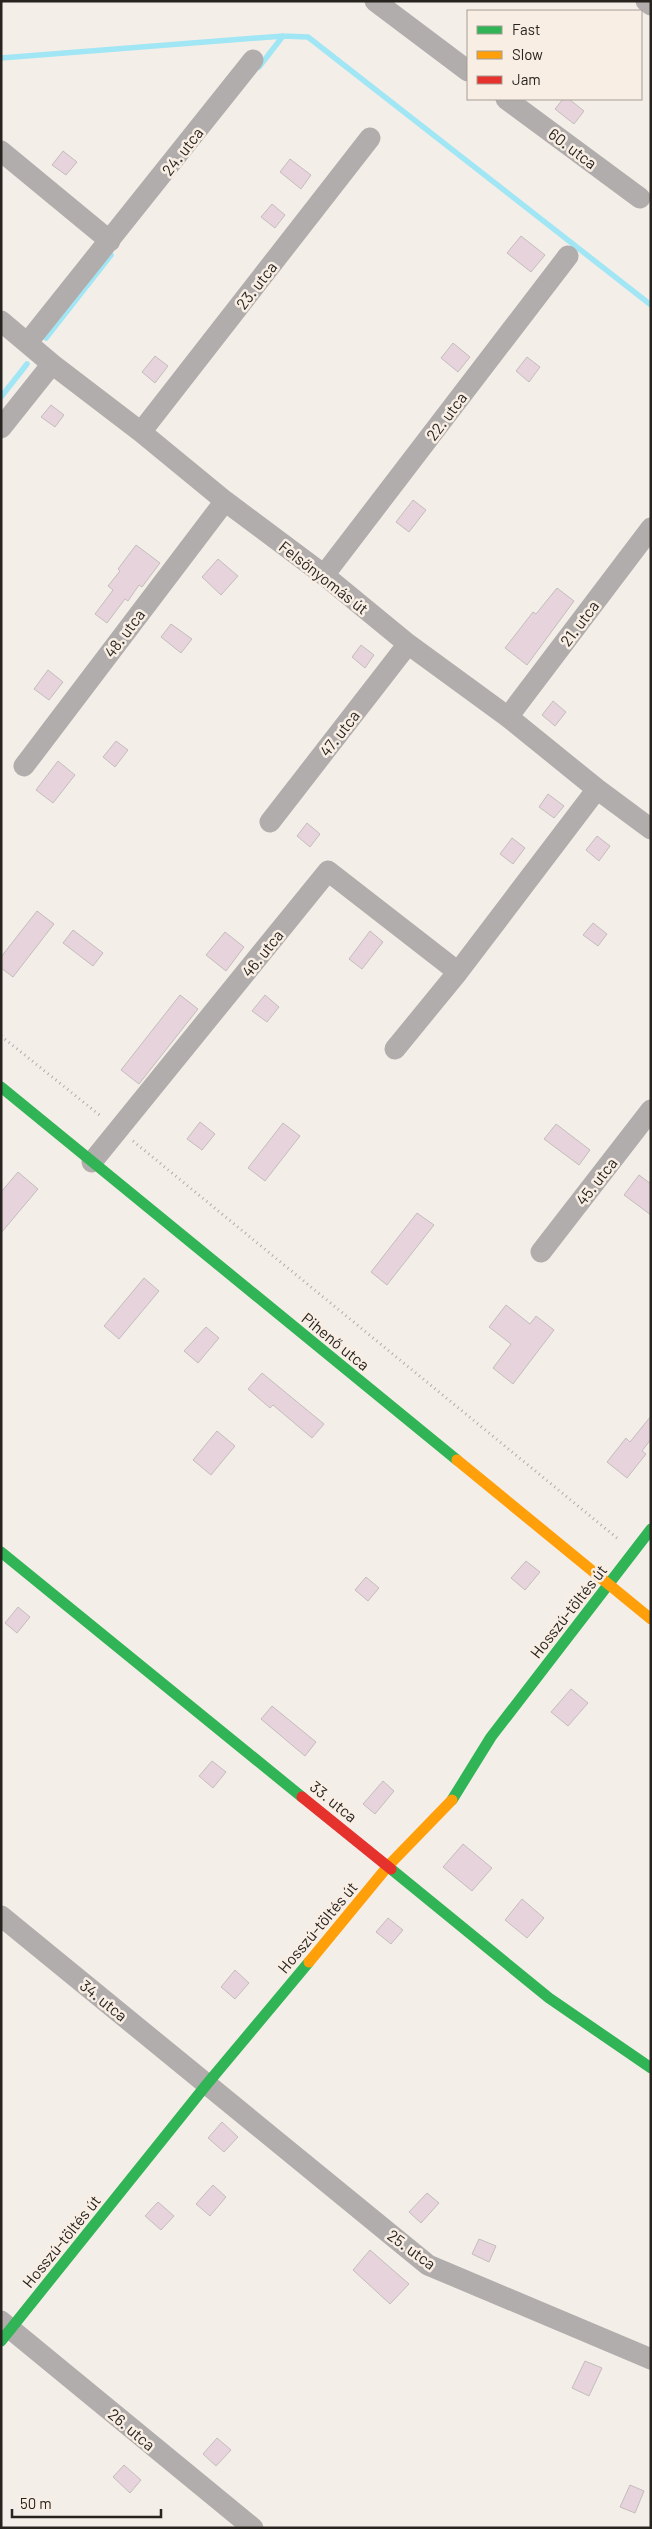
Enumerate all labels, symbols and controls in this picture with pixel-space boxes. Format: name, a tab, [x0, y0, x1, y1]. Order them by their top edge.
legend	[467, 10, 642, 100]
text: Fast	[512, 20, 540, 38]
text: Slow	[512, 45, 543, 63]
text: Jam	[512, 70, 541, 88]
street label: 24. utca	[157, 123, 207, 179]
street label: 60. utca	[545, 124, 601, 172]
street label: 23. utca	[232, 257, 280, 313]
street label: 22. utca	[422, 388, 470, 444]
street label: Felsőnyomás út	[276, 536, 372, 618]
street label: 21. utca	[556, 596, 602, 650]
street label: 48. utca	[100, 605, 148, 661]
street label: 47. utca	[315, 706, 363, 760]
street label: 46. utca	[237, 926, 287, 980]
street label: 45. utca	[571, 1153, 621, 1209]
street label: Pihenő utca	[298, 1308, 374, 1374]
street label: Hosszú-töltés út	[526, 1560, 610, 1662]
street label: 33. utca	[307, 1776, 361, 1826]
street label: Hosszú-töltés út	[273, 1877, 361, 1977]
street label: 34. utca	[77, 1975, 131, 2025]
street label: Hosszú-töltés út	[18, 2191, 104, 2291]
street label: 25. utca	[384, 2225, 440, 2273]
street label: 26. utca	[105, 2404, 159, 2454]
scale bar	[12, 2486, 161, 2518]
text: 50 m	[20, 2494, 52, 2512]

